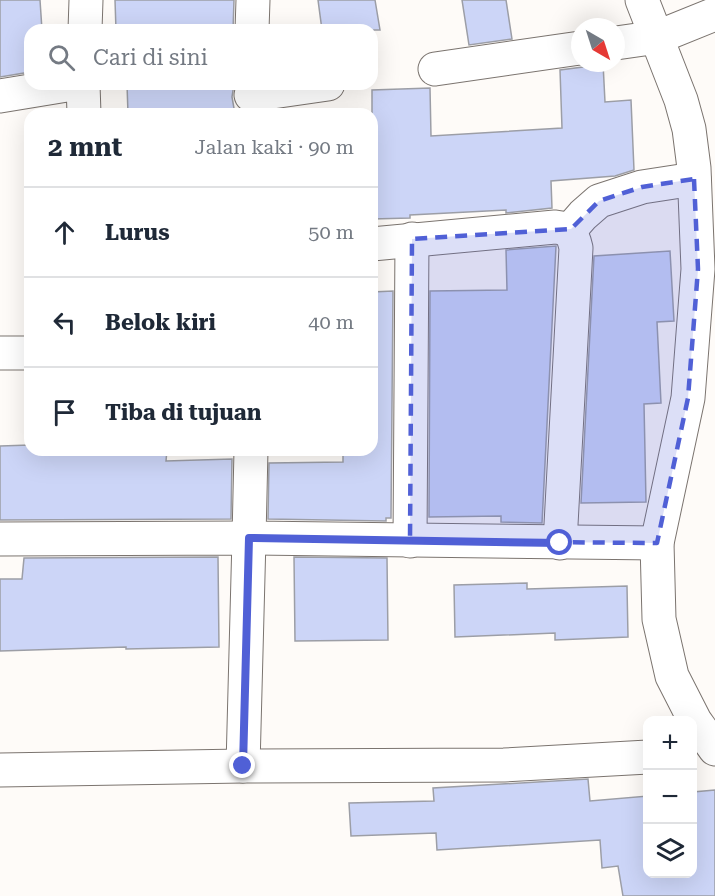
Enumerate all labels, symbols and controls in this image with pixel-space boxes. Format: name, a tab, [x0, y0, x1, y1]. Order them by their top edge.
north arrow	[571, 18, 625, 72]
search box	[24, 24, 378, 90]
icon: search	[45, 41, 78, 74]
text: Cari di sini	[93, 45, 208, 70]
text: 2 mnt	[48, 132, 122, 162]
text: Jalan kaki · 90 m	[195, 135, 354, 159]
icon: ahead	[48, 216, 81, 249]
text: Lurus	[105, 220, 170, 245]
text: 50 m	[308, 220, 354, 244]
icon: left	[48, 306, 81, 339]
text: Belok kiri	[105, 310, 216, 335]
text: 40 m	[308, 310, 354, 334]
icon: arrive	[48, 396, 81, 429]
text: Tiba di tujuan	[105, 400, 261, 425]
route start	[546, 529, 572, 555]
map controls	[643, 716, 697, 878]
button: +	[643, 716, 697, 770]
route end	[229, 752, 255, 778]
button: −	[643, 770, 697, 824]
button: layers	[643, 824, 697, 878]

